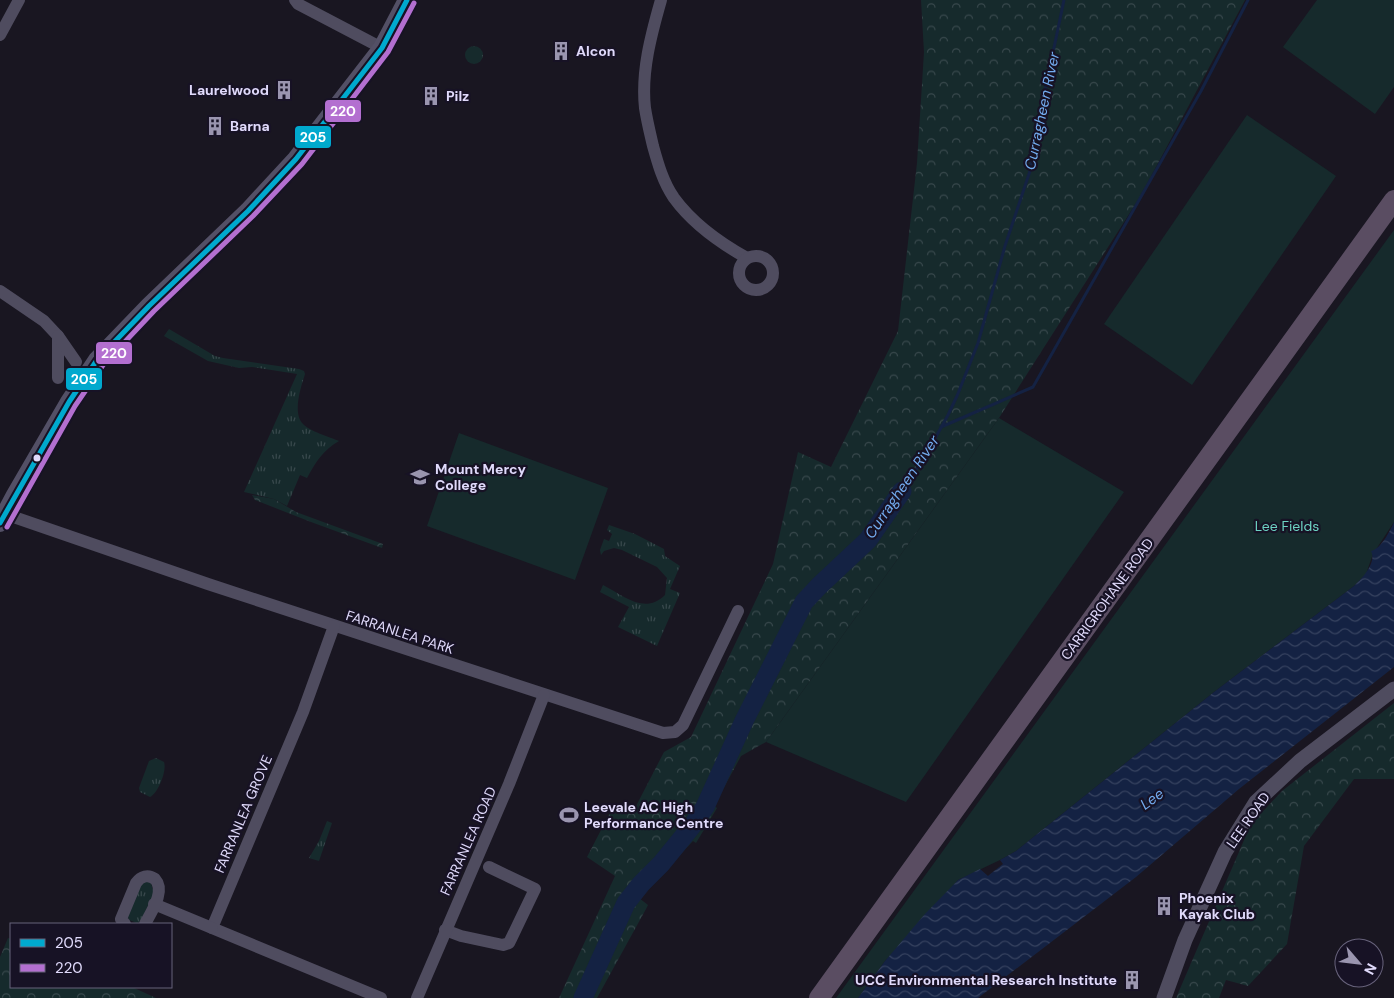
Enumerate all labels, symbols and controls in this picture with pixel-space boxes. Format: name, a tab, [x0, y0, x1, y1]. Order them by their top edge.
building icon: Alcon	[550, 40, 572, 62]
place label: Alcon	[576, 42, 615, 60]
water label: Curragheen River	[1020, 50, 1064, 172]
building icon: Laurelwood	[273, 79, 295, 101]
place label: Laurelwood	[189, 81, 269, 99]
building icon: Pilz	[420, 85, 442, 107]
place label: Pilz	[446, 87, 469, 105]
line badge: 220	[324, 99, 362, 123]
text: 220	[330, 102, 356, 120]
building icon: Barna	[204, 115, 226, 137]
place label: Barna	[230, 117, 270, 135]
line badge: 205	[294, 125, 332, 149]
text: 205	[300, 128, 326, 146]
line badge: 220	[95, 341, 133, 365]
text: 220	[101, 344, 127, 362]
line badge: 205	[65, 367, 103, 391]
text: 205	[71, 370, 97, 388]
water label: Curragheen River	[860, 431, 944, 542]
unlabelled marker	[32, 453, 42, 463]
place label: Mount Mercy College	[435, 460, 527, 494]
school or university icon: Mount Mercy College	[409, 466, 431, 488]
park label: Lee Fields	[1255, 517, 1319, 535]
street label: CARRIGROHANE ROAD	[1057, 535, 1157, 663]
street label: FARRANLEA PARK	[344, 606, 456, 658]
street label: FARRANLEA GROVE	[210, 752, 276, 876]
water label: Lee	[1136, 783, 1168, 814]
street label: FARRANLEA ROAD	[436, 784, 500, 898]
street label: LEE ROAD	[1222, 788, 1274, 852]
place label: Leevale AC High Performance Centre	[584, 798, 723, 832]
sports icon: Leevale AC High Performance Centre	[558, 804, 580, 826]
place label: Phoenix Kayak Club	[1179, 889, 1255, 923]
building icon: Phoenix Kayak Club	[1153, 895, 1175, 917]
legend	[10, 923, 172, 988]
text: 205	[55, 933, 83, 953]
north arrow	[1334, 938, 1384, 988]
text: 220	[55, 958, 82, 978]
text: N	[1360, 960, 1381, 978]
building icon: UCC Environmental Research Institute	[1121, 969, 1143, 991]
place label: UCC Environmental Research Institute	[855, 971, 1117, 989]

